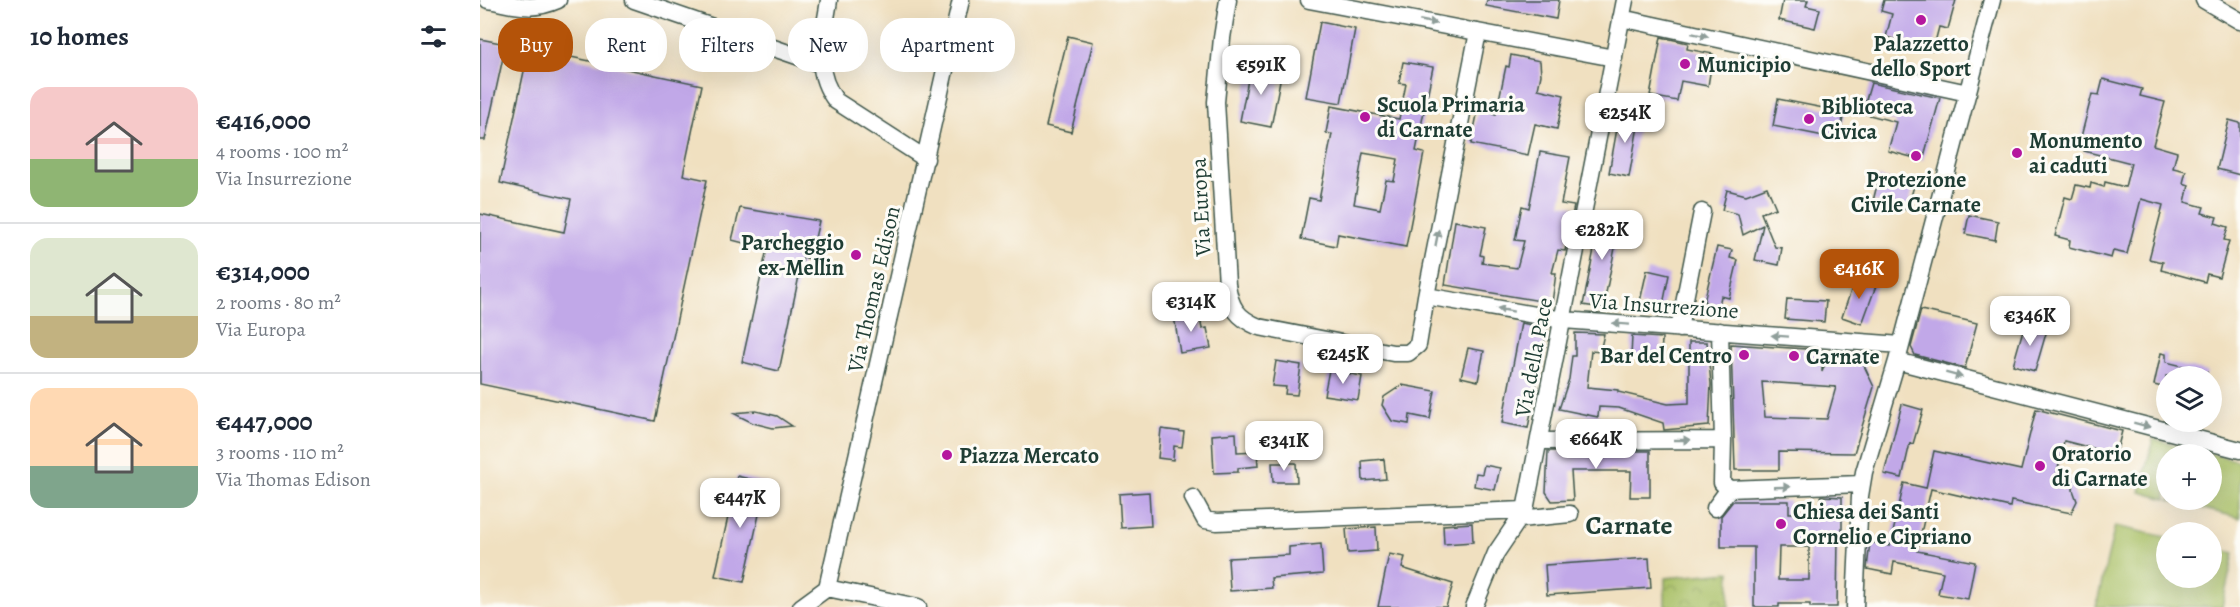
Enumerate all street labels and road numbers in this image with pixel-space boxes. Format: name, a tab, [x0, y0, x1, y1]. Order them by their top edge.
street label: Via Europa	[1183, 156, 1219, 258]
street label: Via Thomas Edison	[840, 203, 908, 376]
street label: Via Insurrezione	[1587, 286, 1740, 326]
street label: Via della Pace	[1508, 295, 1560, 420]

